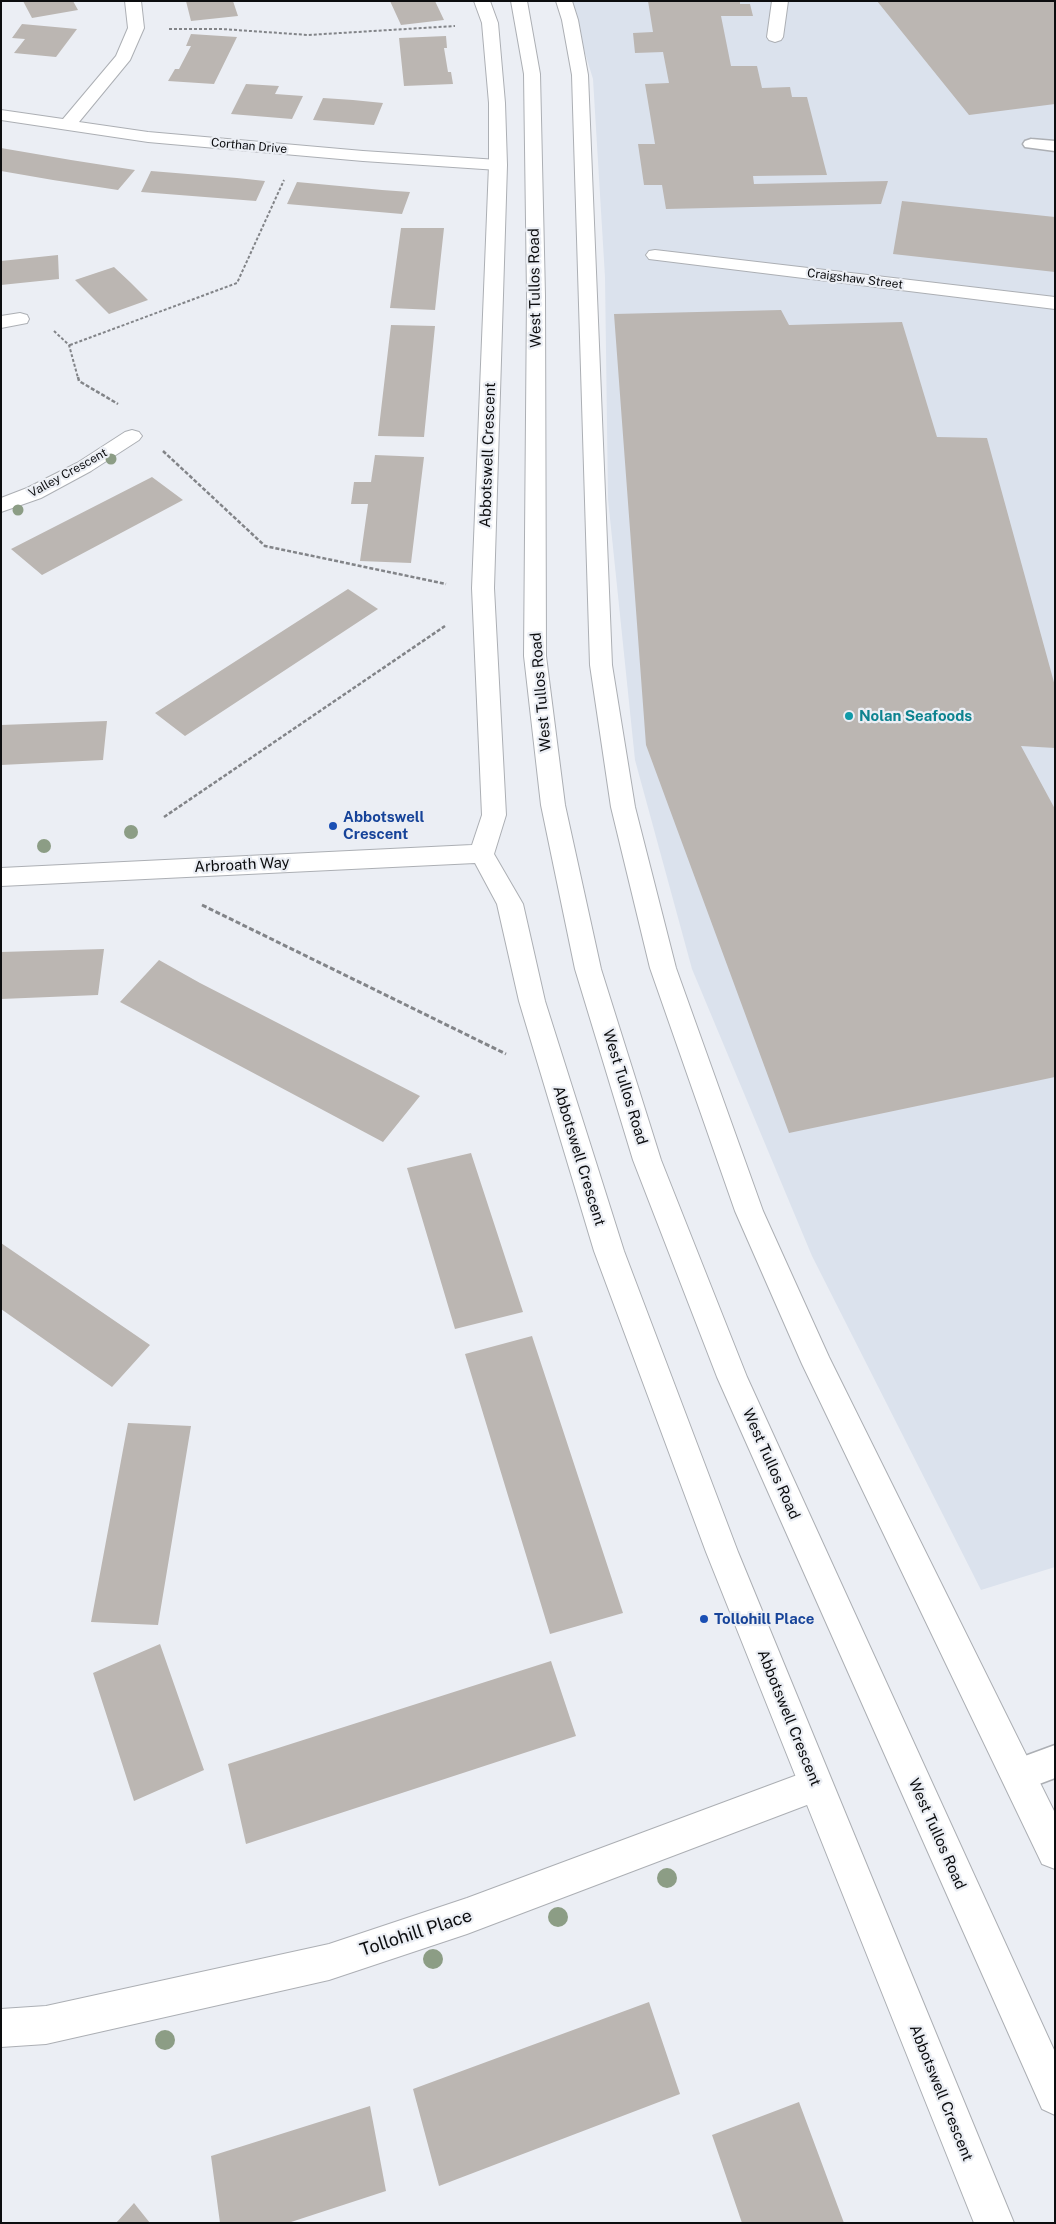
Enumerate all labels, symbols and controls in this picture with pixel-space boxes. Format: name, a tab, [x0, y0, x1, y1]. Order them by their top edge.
street label: Corthan Drive	[210, 136, 288, 156]
street label: West Tullos Road	[525, 228, 545, 348]
street label: Craigshaw Street	[806, 266, 904, 292]
street label: Abbotswell Crescent	[476, 382, 500, 528]
street label: Valley Crescent	[26, 446, 110, 500]
street label: West Tullos Road	[527, 632, 555, 752]
place label: Nolan Seafoods	[859, 707, 972, 725]
marker: Nolan Seafoods	[843, 710, 855, 722]
place label: Abbotswell Crescent	[343, 808, 424, 843]
marker: Abbotswell Crescent	[327, 820, 339, 832]
street label: Arbroath Way	[194, 854, 290, 876]
street label: West Tullos Road	[599, 1027, 651, 1147]
street label: Abbotswell Crescent	[549, 1084, 609, 1228]
street label: West Tullos Road	[738, 1406, 804, 1522]
place label: Tollohill Place	[714, 1610, 814, 1628]
marker: Tollohill Place	[698, 1613, 710, 1625]
street label: Abbotswell Crescent	[753, 1647, 825, 1789]
street label: West Tullos Road	[904, 1776, 970, 1892]
street label: Tollohill Place	[357, 1905, 475, 1961]
street label: Abbotswell Crescent	[905, 2022, 977, 2164]

